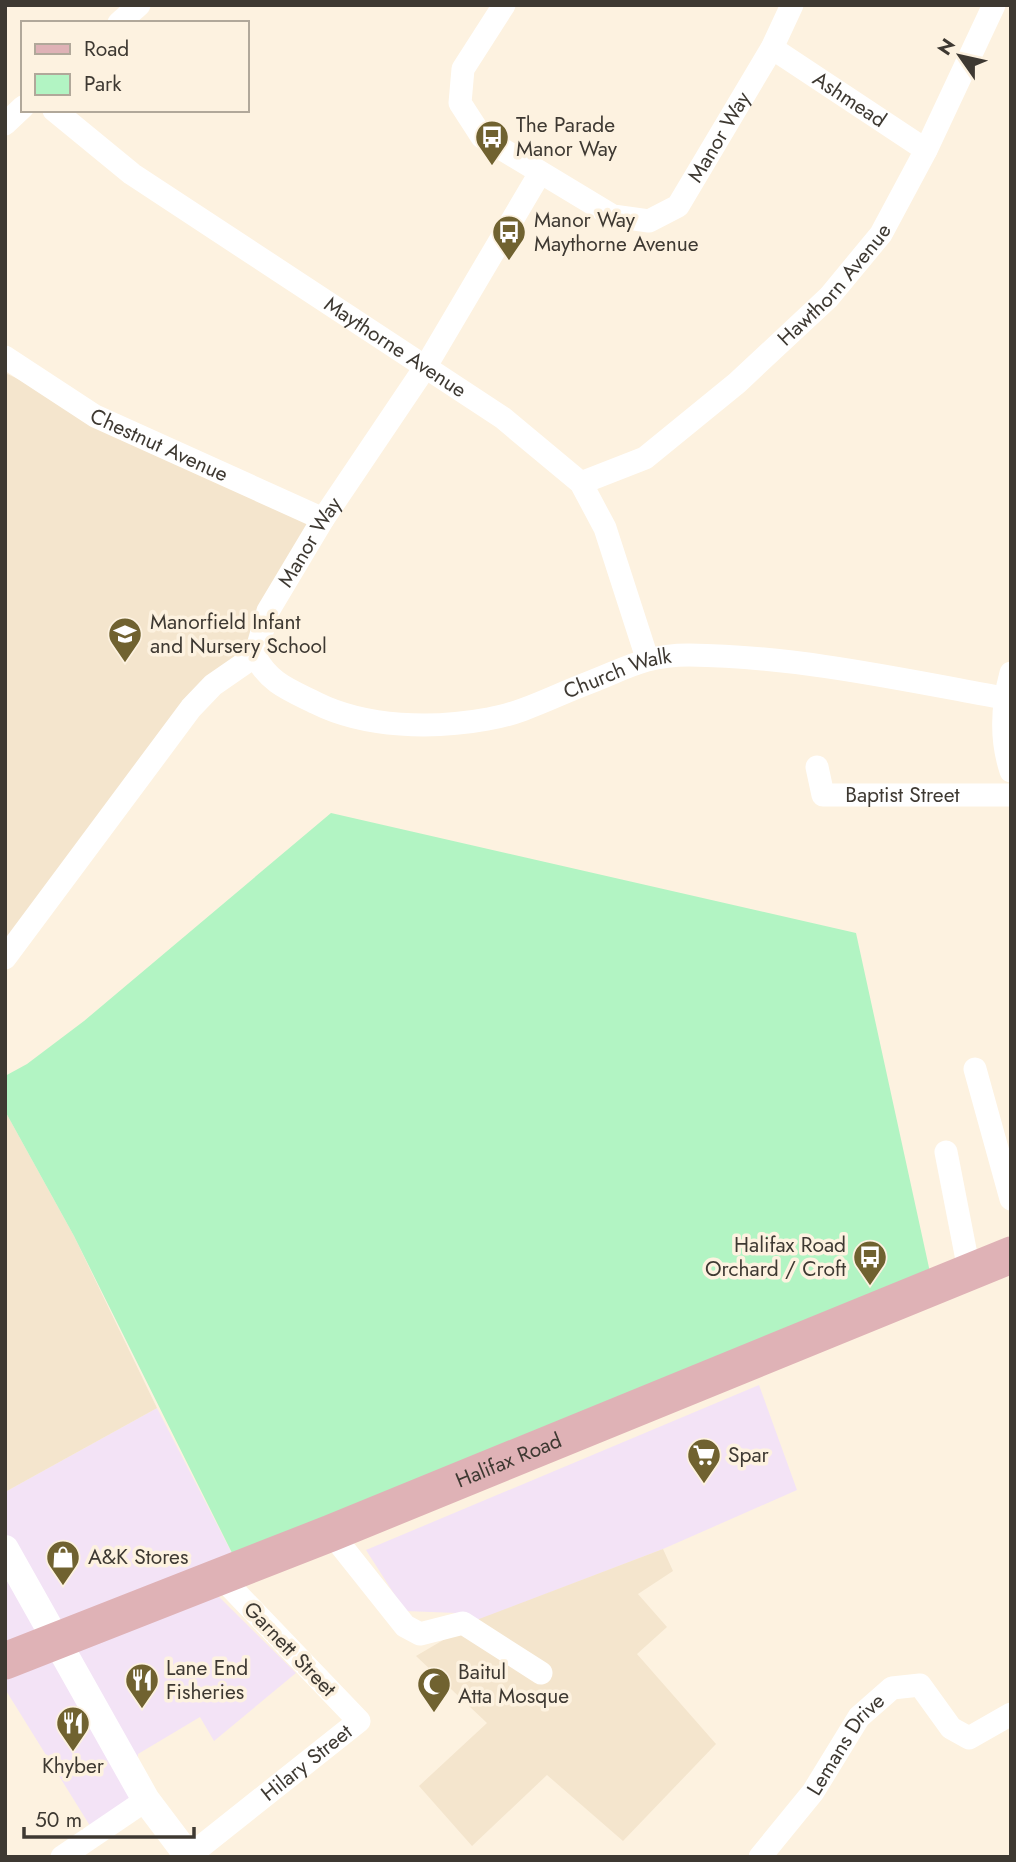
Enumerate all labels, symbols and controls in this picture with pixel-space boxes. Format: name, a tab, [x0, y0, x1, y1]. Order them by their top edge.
legend	[21, 21, 248, 112]
north arrow	[925, 21, 995, 91]
text: N	[931, 33, 962, 61]
text: Road	[84, 34, 129, 64]
street label: Ashmead	[807, 64, 892, 135]
text: Park	[84, 69, 122, 99]
street label: Manor Way	[680, 85, 758, 188]
place label: The Parade Manor Way	[516, 110, 618, 164]
bus stop icon: The Parade Manor Way	[473, 118, 511, 167]
place label: Manor Way Maythorne Avenue	[534, 205, 699, 259]
bus stop icon: Manor Way Maythorne Avenue	[490, 213, 528, 262]
street label: Hawthorn Avenue	[771, 218, 899, 353]
street label: Maythorne Avenue	[318, 289, 472, 405]
street label: Chestnut Avenue	[85, 401, 233, 489]
street label: Manor Way	[271, 490, 349, 593]
place label: Manorfield Infant and Nursery School	[150, 607, 327, 661]
school or university icon: Manorfield Infant and Nursery School	[106, 615, 144, 664]
street label: Church Walk	[559, 641, 674, 706]
street label: Baptist Street	[845, 780, 960, 810]
place label: Halifax Road Orchard / Croft	[705, 1230, 846, 1284]
bus stop icon: Halifax Road Orchard / Croft	[851, 1238, 889, 1287]
street label: Halifax Road	[451, 1425, 566, 1496]
supermarket icon: Spar	[685, 1436, 723, 1485]
place label: Spar	[728, 1440, 770, 1470]
shop icon: A&K Stores	[44, 1538, 82, 1587]
place label: A&K Stores	[88, 1542, 188, 1572]
street label: Garnett Street	[237, 1595, 343, 1703]
place label: Lane End Fisheries	[166, 1653, 248, 1707]
place label: Baitul Atta Mosque	[458, 1657, 569, 1711]
restaurant icon: Lane End Fisheries	[123, 1661, 161, 1710]
mosque icon: Baitul Atta Mosque	[415, 1665, 453, 1714]
street label: Lemans Drive	[799, 1686, 891, 1801]
restaurant icon: Khyber	[54, 1704, 92, 1753]
street label: Hilary Street	[254, 1717, 358, 1808]
place label: Khyber	[42, 1751, 105, 1781]
scale bar	[24, 1796, 194, 1840]
text: 50 m	[35, 1805, 82, 1835]

